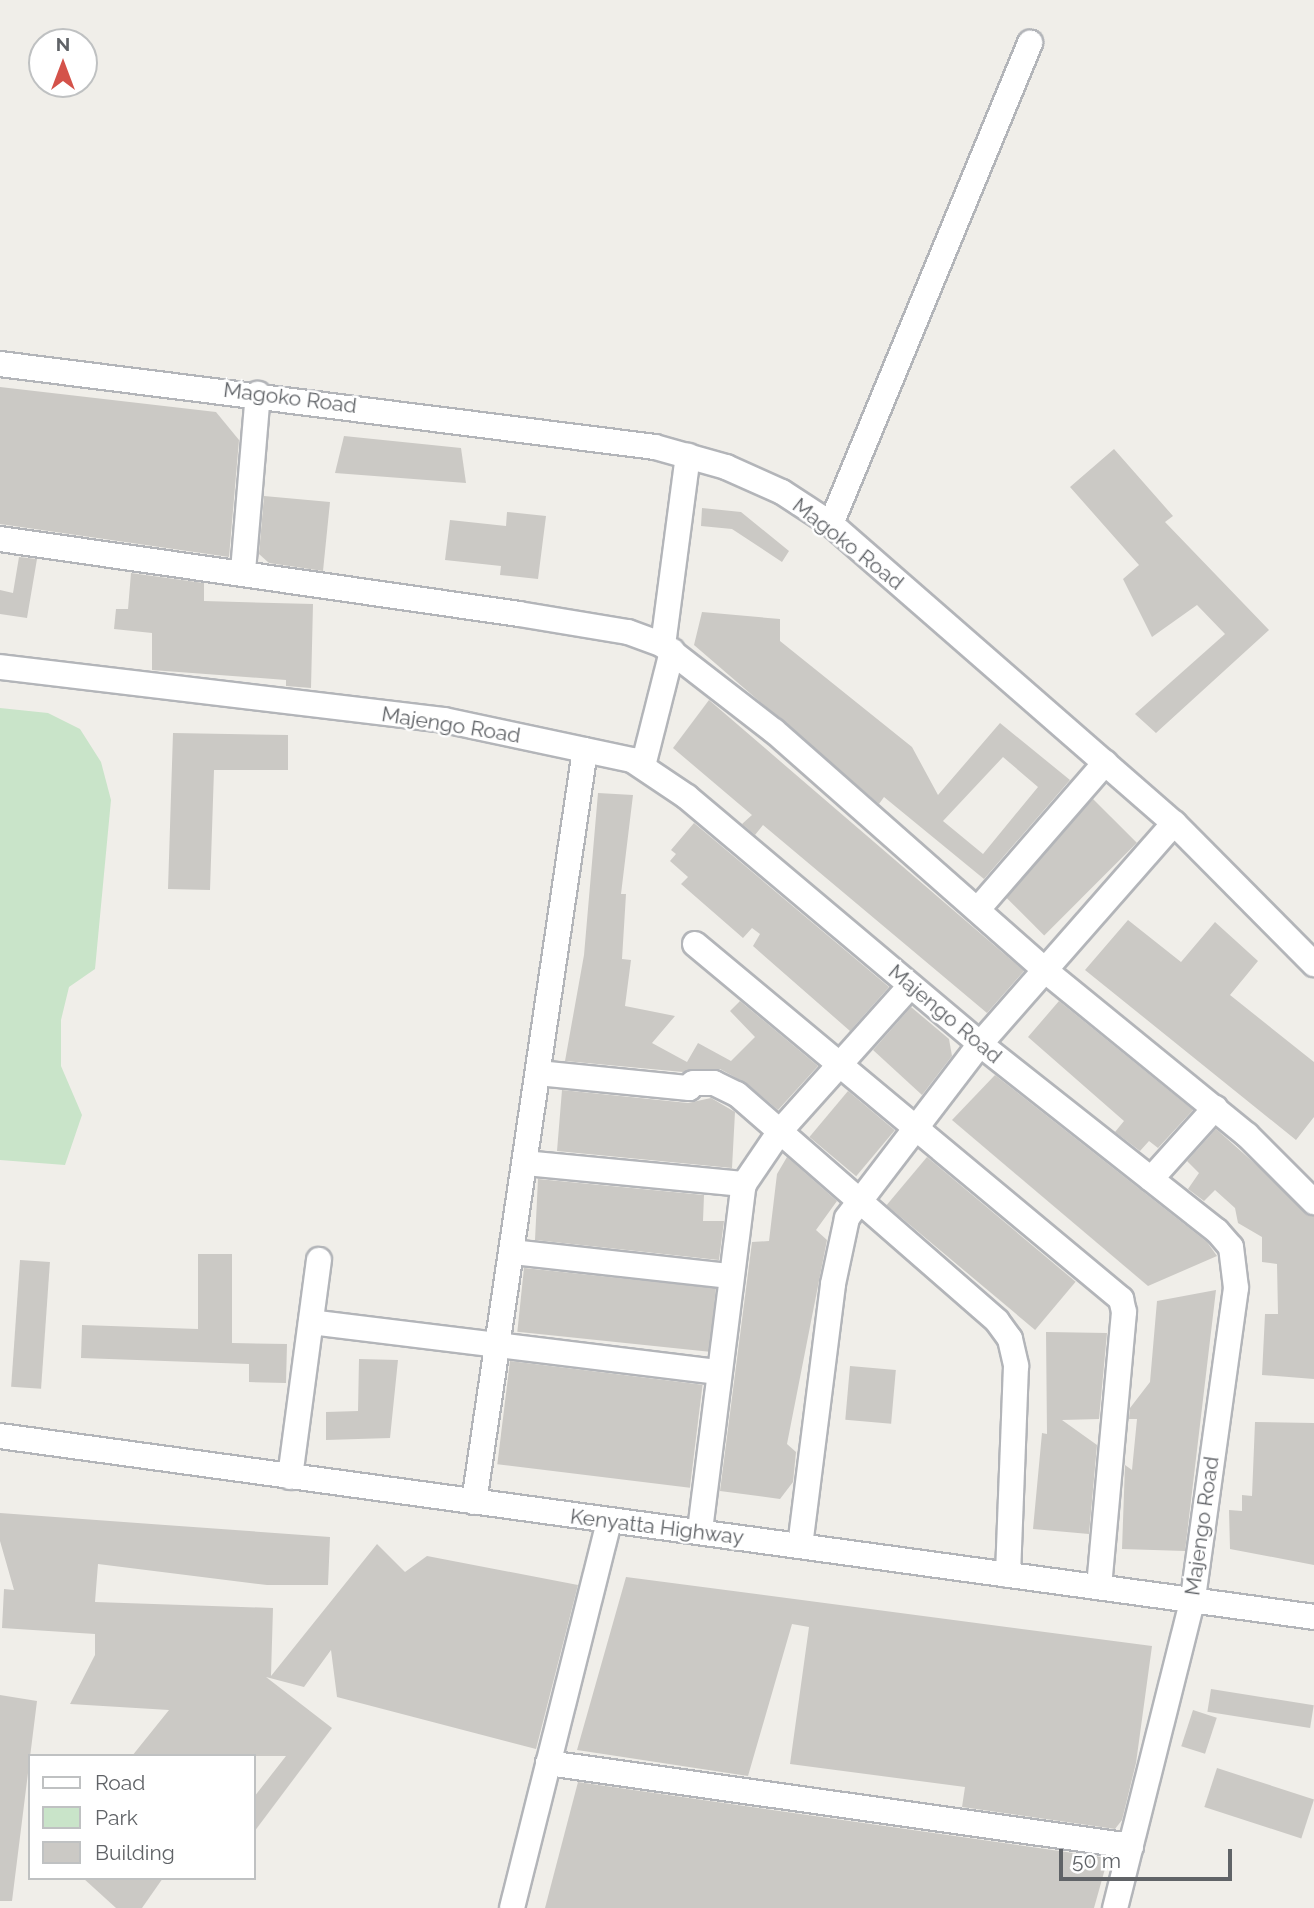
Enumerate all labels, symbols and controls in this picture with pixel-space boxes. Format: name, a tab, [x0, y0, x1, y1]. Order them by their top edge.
north arrow	[28, 28, 98, 98]
text: N	[56, 33, 70, 55]
street label: Magoko Road	[222, 377, 358, 419]
street label: Magoko Road	[787, 493, 909, 595]
street label: Majengo Road	[380, 702, 522, 748]
street label: Majengo Road	[883, 959, 1007, 1069]
street label: Majengo Road	[1180, 1455, 1224, 1597]
street label: Kenyatta Highway	[569, 1504, 745, 1550]
legend	[28, 1754, 256, 1880]
text: Road	[95, 1770, 145, 1795]
text: Park	[95, 1805, 138, 1830]
scale bar	[1062, 1834, 1235, 1878]
text: Building	[95, 1840, 175, 1865]
text: 50 m	[1072, 1848, 1121, 1873]

